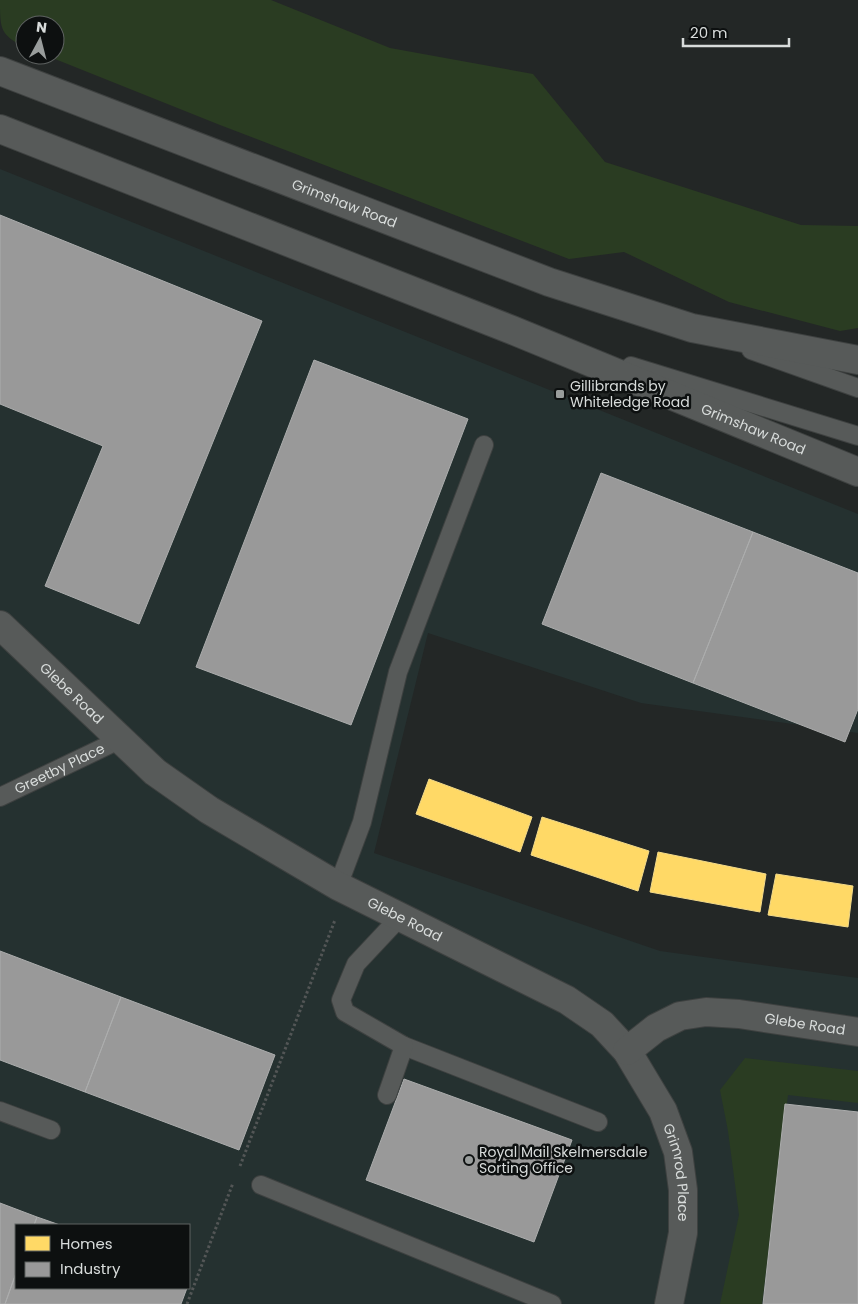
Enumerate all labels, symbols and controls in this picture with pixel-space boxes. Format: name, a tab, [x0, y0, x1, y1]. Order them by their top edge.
north arrow	[15, 15, 65, 65]
scale bar	[683, 15, 789, 47]
text: N	[35, 17, 48, 38]
text: 20 m	[690, 22, 728, 43]
street label: Grimshaw Road	[289, 174, 400, 233]
place label: Gillibrands by Whiteledge Road	[570, 376, 690, 412]
marker: Gillibrands by Whiteledge Road	[554, 388, 566, 400]
street label: Grimshaw Road	[698, 399, 809, 459]
street label: Glebe Road	[35, 658, 108, 728]
street label: Greetby Place	[11, 738, 108, 799]
street label: Glebe Road	[364, 892, 446, 946]
street label: Glebe Road	[763, 1008, 847, 1040]
street label: Grimrod Place	[658, 1121, 693, 1222]
place label: Royal Mail Skelmersdale Sorting Office	[479, 1142, 648, 1178]
marker: Royal Mail Skelmersdale Sorting Office	[463, 1154, 475, 1166]
legend	[15, 1224, 190, 1289]
text: Homes	[60, 1233, 113, 1254]
text: Industry	[60, 1258, 121, 1279]

